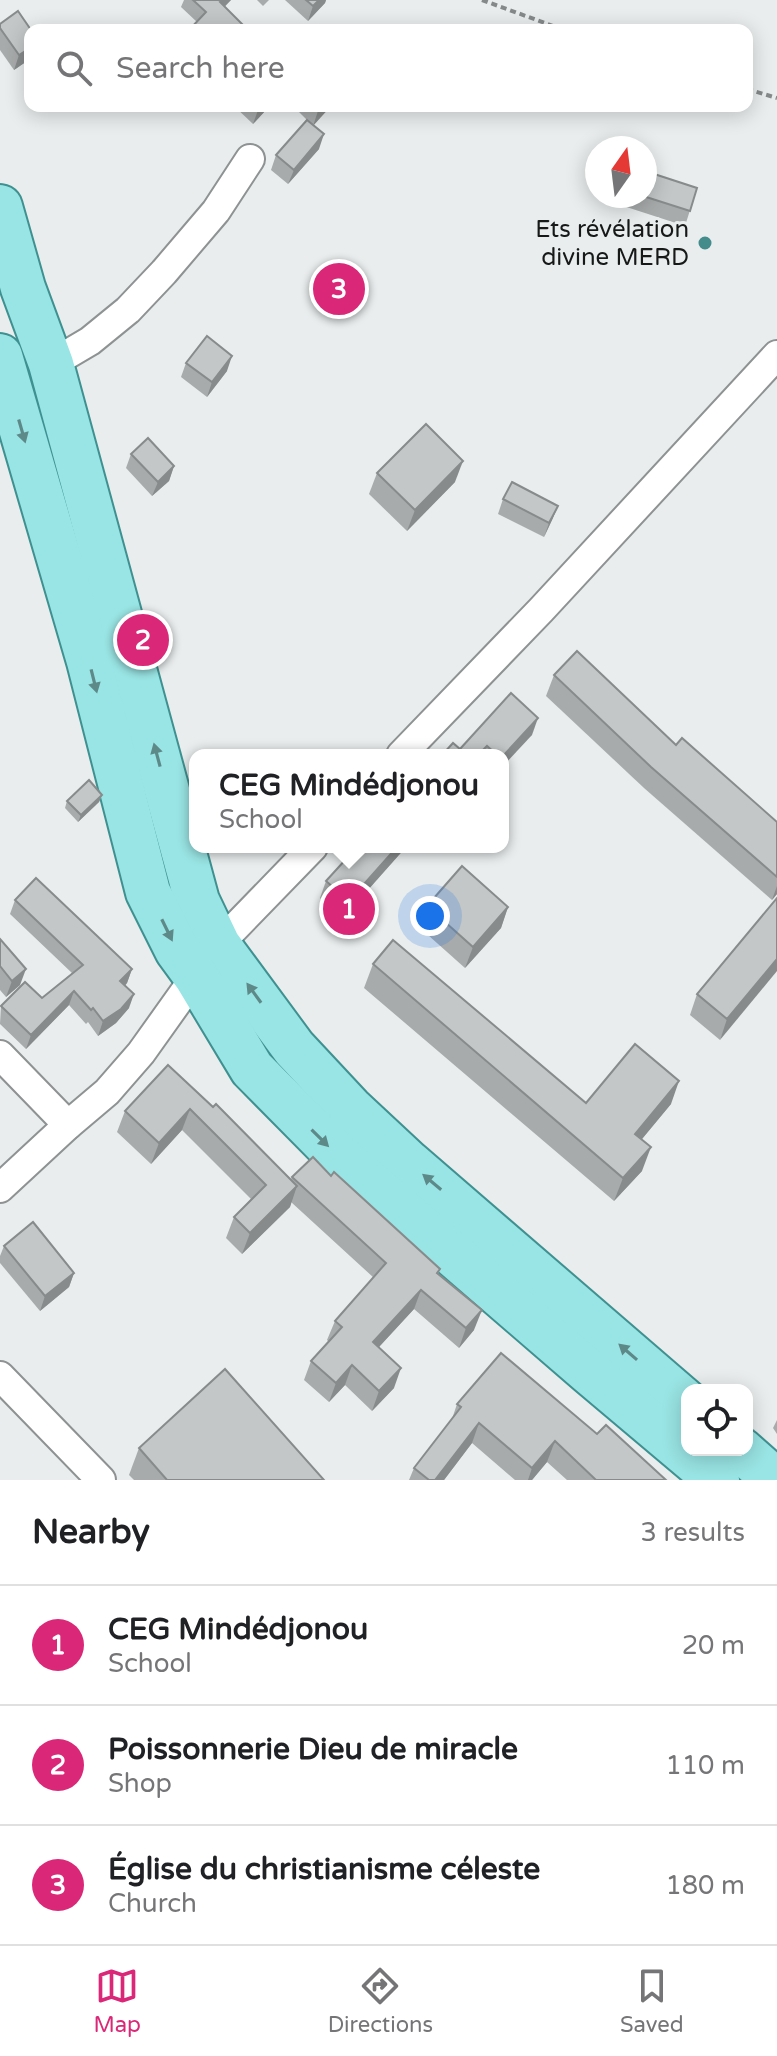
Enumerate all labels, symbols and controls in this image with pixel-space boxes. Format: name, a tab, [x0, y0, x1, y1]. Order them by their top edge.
search box	[24, 24, 753, 112]
icon: search	[52, 46, 96, 90]
text: Search here	[116, 50, 285, 87]
north arrow	[585, 136, 657, 208]
place label: Ets révélation divine MERD	[535, 215, 689, 272]
marker: Ets révélation divine MERD	[696, 234, 714, 252]
pin: 3	[313, 259, 365, 319]
one-way arrow	[16, 420, 29, 444]
pin: 2	[117, 610, 169, 670]
one-way arrow	[89, 668, 101, 693]
one-way arrow	[151, 742, 163, 767]
popup	[189, 749, 509, 853]
text: CEG Mindédjonou	[219, 767, 479, 804]
text: School	[219, 804, 303, 835]
pin: 1	[323, 879, 375, 939]
your location	[410, 896, 450, 936]
one-way arrow	[160, 918, 174, 941]
one-way arrow	[246, 983, 262, 1003]
one-way arrow	[310, 1128, 329, 1147]
one-way arrow	[422, 1173, 441, 1191]
one-way arrow	[619, 1344, 639, 1361]
map controls	[681, 1384, 753, 1456]
button: locate	[681, 1384, 753, 1456]
text: Nearby	[32, 1512, 150, 1553]
text: 3 results	[640, 1517, 745, 1548]
text: CEG Mindédjonou	[108, 1611, 368, 1648]
text: 1	[50, 1630, 66, 1661]
text: 20 m	[682, 1630, 745, 1661]
text: School	[108, 1648, 192, 1679]
text: Poissonnerie Dieu de miracle	[108, 1731, 518, 1768]
text: 2	[50, 1750, 66, 1781]
text: 110 m	[665, 1750, 745, 1781]
text: Shop	[108, 1768, 172, 1799]
text: Église du christianisme céleste	[108, 1851, 540, 1888]
text: 3	[50, 1870, 66, 1901]
text: 180 m	[665, 1870, 745, 1901]
text: Church	[108, 1888, 197, 1919]
tab: Map	[93, 1964, 141, 2038]
tab: Directions	[328, 1964, 433, 2038]
tab: Saved	[620, 1964, 684, 2038]

